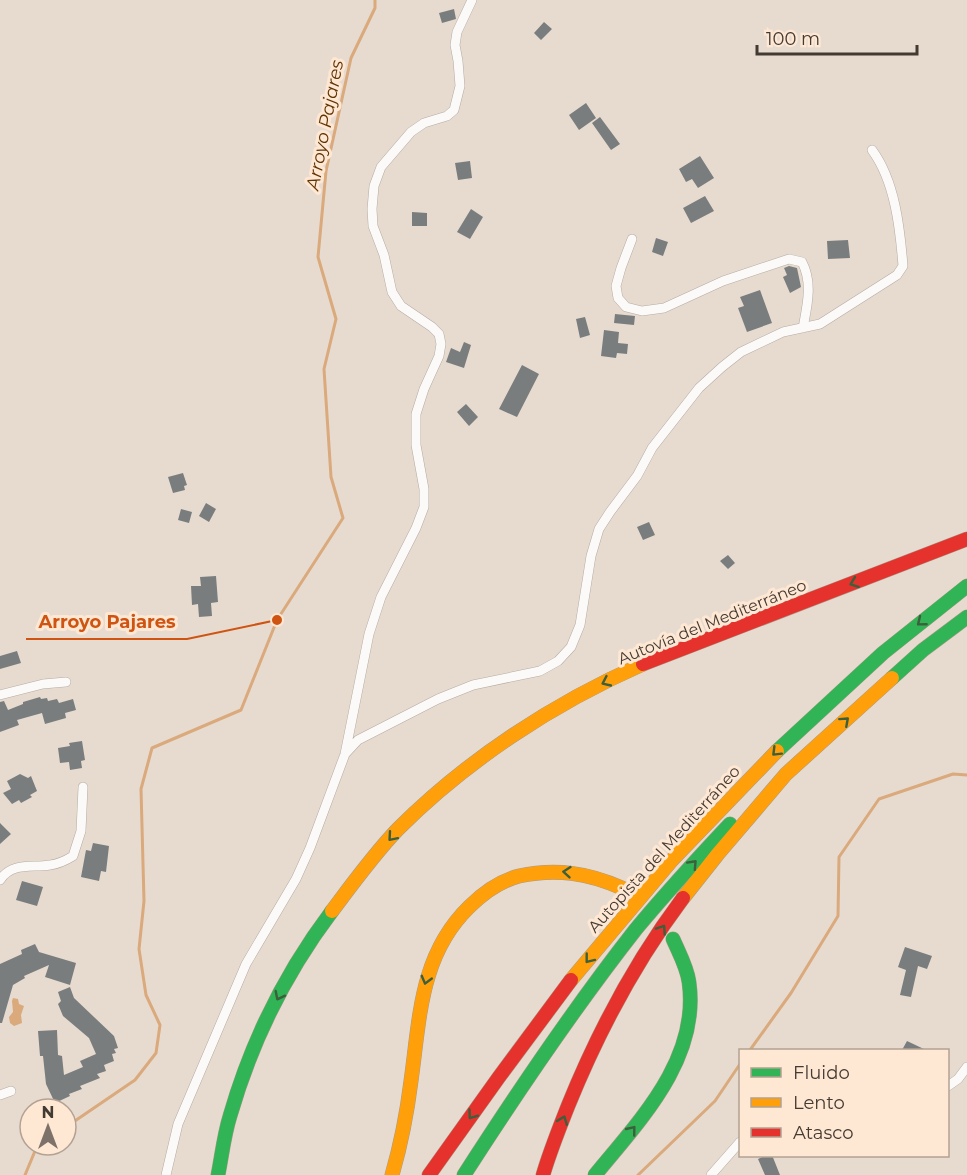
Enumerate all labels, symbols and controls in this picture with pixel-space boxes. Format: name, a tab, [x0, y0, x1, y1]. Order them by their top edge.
scale bar	[757, 18, 918, 56]
text: 100 m	[766, 28, 820, 50]
water label: Arroyo Pajares	[301, 58, 348, 193]
street label: Autovía del Mediterráneo	[615, 575, 809, 669]
one-way arrow	[849, 576, 860, 589]
callout: Arroyo Pajares	[26, 603, 187, 639]
text: Arroyo Pajares	[37, 611, 176, 633]
one-way arrow	[917, 615, 928, 626]
one-way arrow	[601, 675, 612, 687]
one-way arrow	[838, 717, 849, 728]
one-way arrow	[772, 746, 783, 756]
street label: Autopista del Mediterráneo	[584, 762, 744, 936]
one-way arrow	[388, 830, 399, 841]
one-way arrow	[686, 860, 697, 870]
one-way arrow	[562, 866, 571, 879]
one-way arrow	[655, 924, 666, 935]
one-way arrow	[585, 952, 596, 963]
one-way arrow	[420, 975, 433, 985]
one-way arrow	[275, 989, 287, 1000]
legend	[739, 1049, 949, 1157]
text: Fluido	[793, 1062, 850, 1084]
text: Lento	[793, 1092, 845, 1114]
north arrow	[18, 1097, 78, 1157]
text: N	[42, 1103, 54, 1122]
one-way arrow	[468, 1108, 479, 1119]
one-way arrow	[556, 1115, 568, 1126]
text: Atasco	[793, 1122, 853, 1144]
one-way arrow	[624, 1126, 635, 1137]

